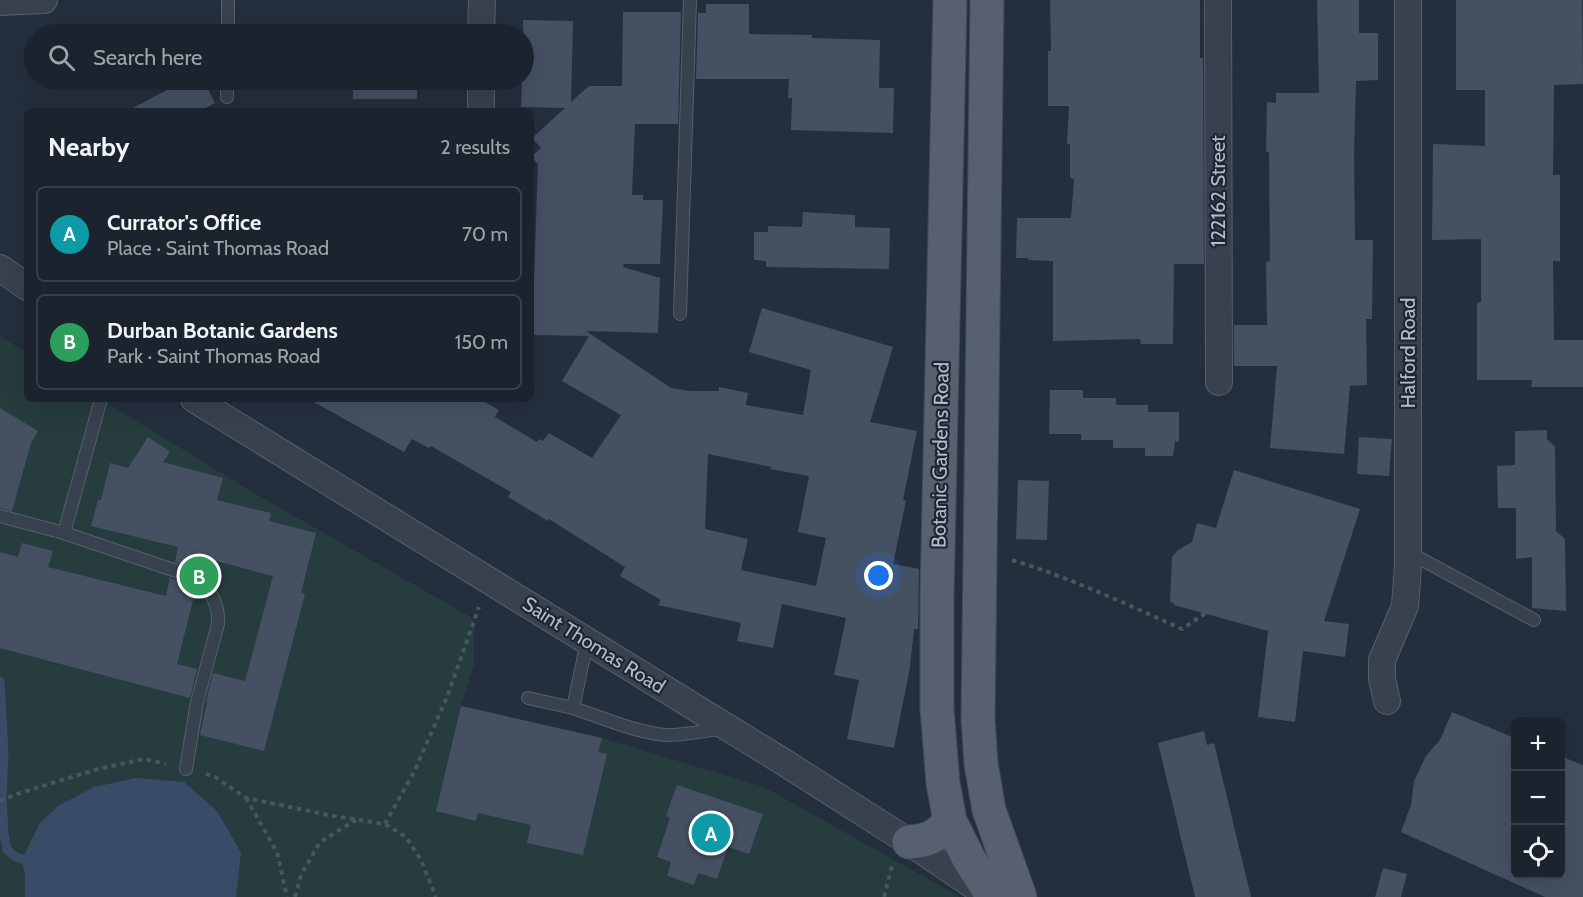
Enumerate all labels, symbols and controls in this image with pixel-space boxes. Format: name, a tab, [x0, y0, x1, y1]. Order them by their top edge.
search box	[24, 24, 534, 90]
icon: search	[45, 41, 78, 74]
text: Search here	[93, 44, 202, 71]
text: Nearby	[48, 131, 129, 163]
text: 2 results	[440, 135, 510, 159]
street label: 122162 Street	[1206, 135, 1230, 247]
text: Currator's Office	[107, 209, 261, 236]
text: A	[63, 222, 76, 246]
text: 70 m	[462, 222, 508, 246]
text: Place · Saint Thomas Road	[107, 236, 329, 260]
street label: Halford Road	[1396, 298, 1420, 408]
text: Durban Botanic Gardens	[107, 317, 338, 344]
text: B	[63, 330, 76, 354]
text: 150 m	[455, 330, 508, 354]
text: Park · Saint Thomas Road	[107, 344, 320, 368]
street label: Botanic Gardens Road	[926, 362, 954, 548]
pin: B	[180, 554, 218, 598]
your location	[864, 561, 893, 590]
street label: Saint Thomas Road	[518, 592, 670, 698]
map controls	[1511, 717, 1565, 879]
button: +	[1511, 717, 1565, 771]
button: −	[1511, 771, 1565, 825]
pin: A	[692, 810, 730, 856]
button: locate	[1511, 825, 1565, 879]

